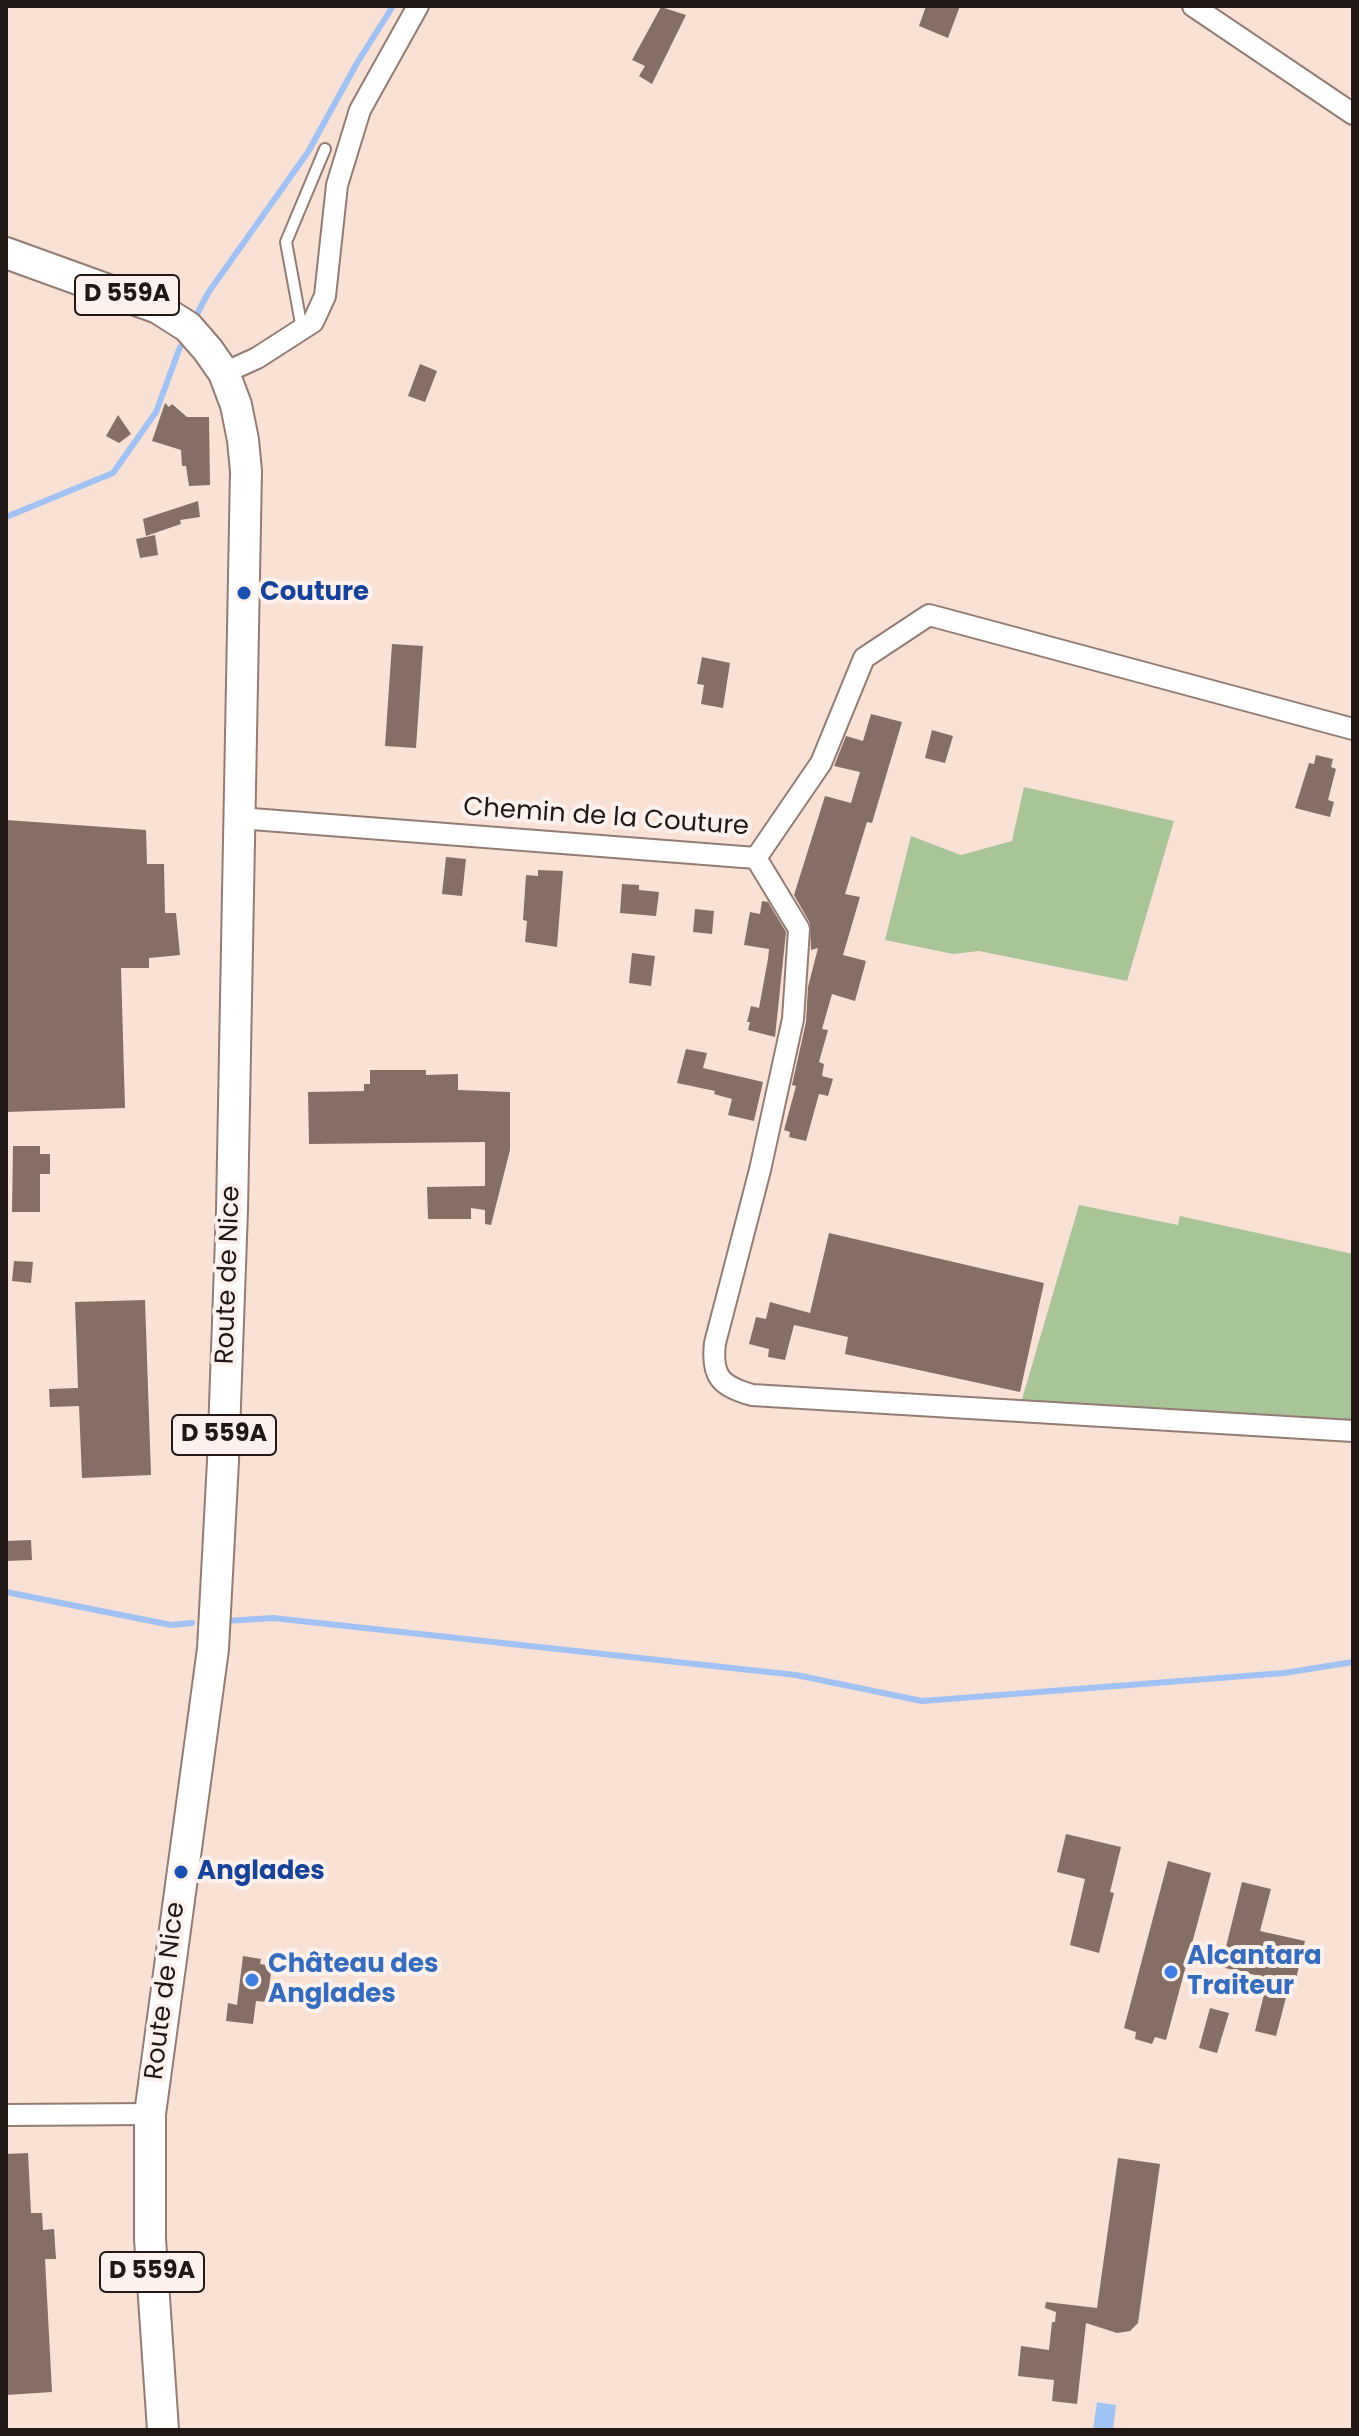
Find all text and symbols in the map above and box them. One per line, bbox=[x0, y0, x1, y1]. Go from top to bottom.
road number: D 559A bbox=[75, 275, 179, 315]
place label: Couture bbox=[260, 577, 369, 609]
marker: Couture bbox=[235, 584, 253, 602]
street label: Chemin de la Couture bbox=[462, 792, 750, 844]
street label: Route de Nice bbox=[210, 1185, 248, 1365]
road number: D 559A bbox=[172, 1415, 276, 1455]
place label: Anglades bbox=[197, 1856, 325, 1888]
marker: Anglades bbox=[172, 1863, 190, 1881]
street label: Route de Nice bbox=[140, 1900, 192, 2082]
place label: Alcantara Traiteur bbox=[1187, 1941, 1322, 2002]
place label: Château des Anglades bbox=[268, 1949, 438, 2010]
marker: Alcantara Traiteur bbox=[1162, 1963, 1180, 1981]
marker: Château des Anglades bbox=[243, 1971, 261, 1989]
road number: D 559A bbox=[100, 2252, 204, 2292]

